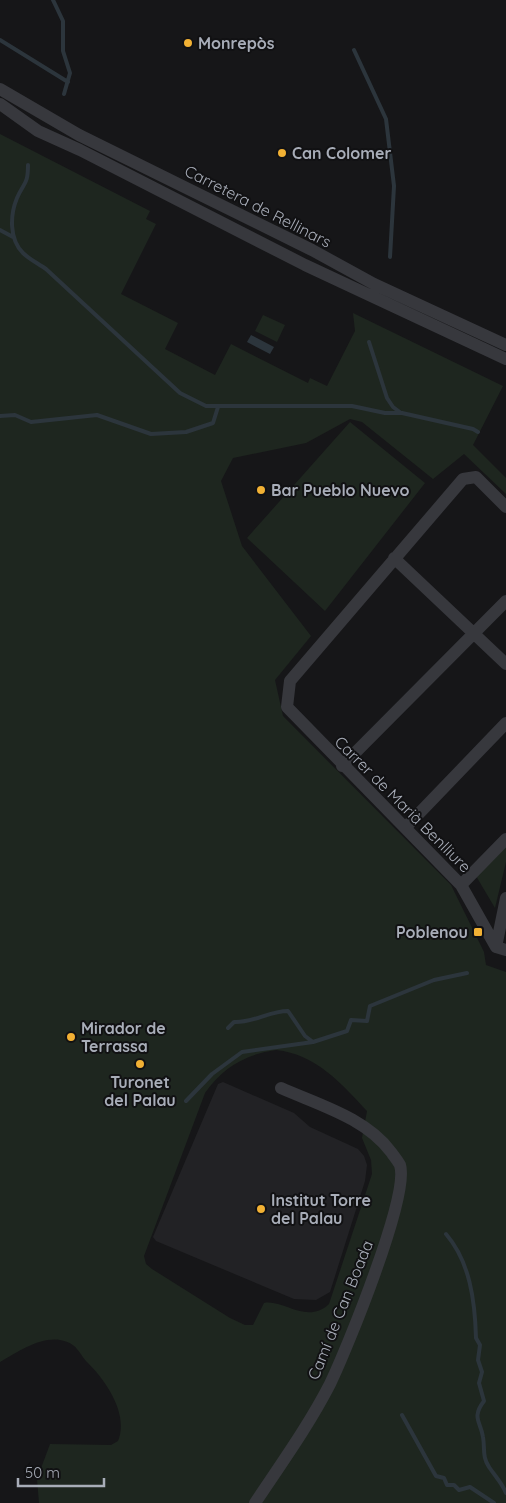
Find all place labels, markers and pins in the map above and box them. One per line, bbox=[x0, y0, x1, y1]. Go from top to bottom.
place label: Monrepòs bbox=[198, 33, 275, 53]
marker: Monrepòs bbox=[182, 37, 194, 49]
place label: Can Colomer bbox=[292, 143, 391, 163]
marker: Can Colomer bbox=[276, 147, 288, 159]
place label: Bar Pueblo Nuevo bbox=[271, 480, 409, 500]
marker: Bar Pueblo Nuevo bbox=[255, 484, 267, 496]
place label: Poblenou bbox=[396, 922, 468, 942]
marker: Poblenou bbox=[472, 926, 484, 938]
place label: Mirador de Terrassa bbox=[81, 1018, 166, 1056]
marker: Mirador de Terrassa bbox=[65, 1031, 77, 1043]
marker: Turonet del Palau bbox=[134, 1058, 146, 1070]
place label: Turonet del Palau bbox=[104, 1072, 176, 1110]
place label: Institut Torre del Palau bbox=[271, 1190, 371, 1228]
marker: Institut Torre del Palau bbox=[255, 1203, 267, 1215]

